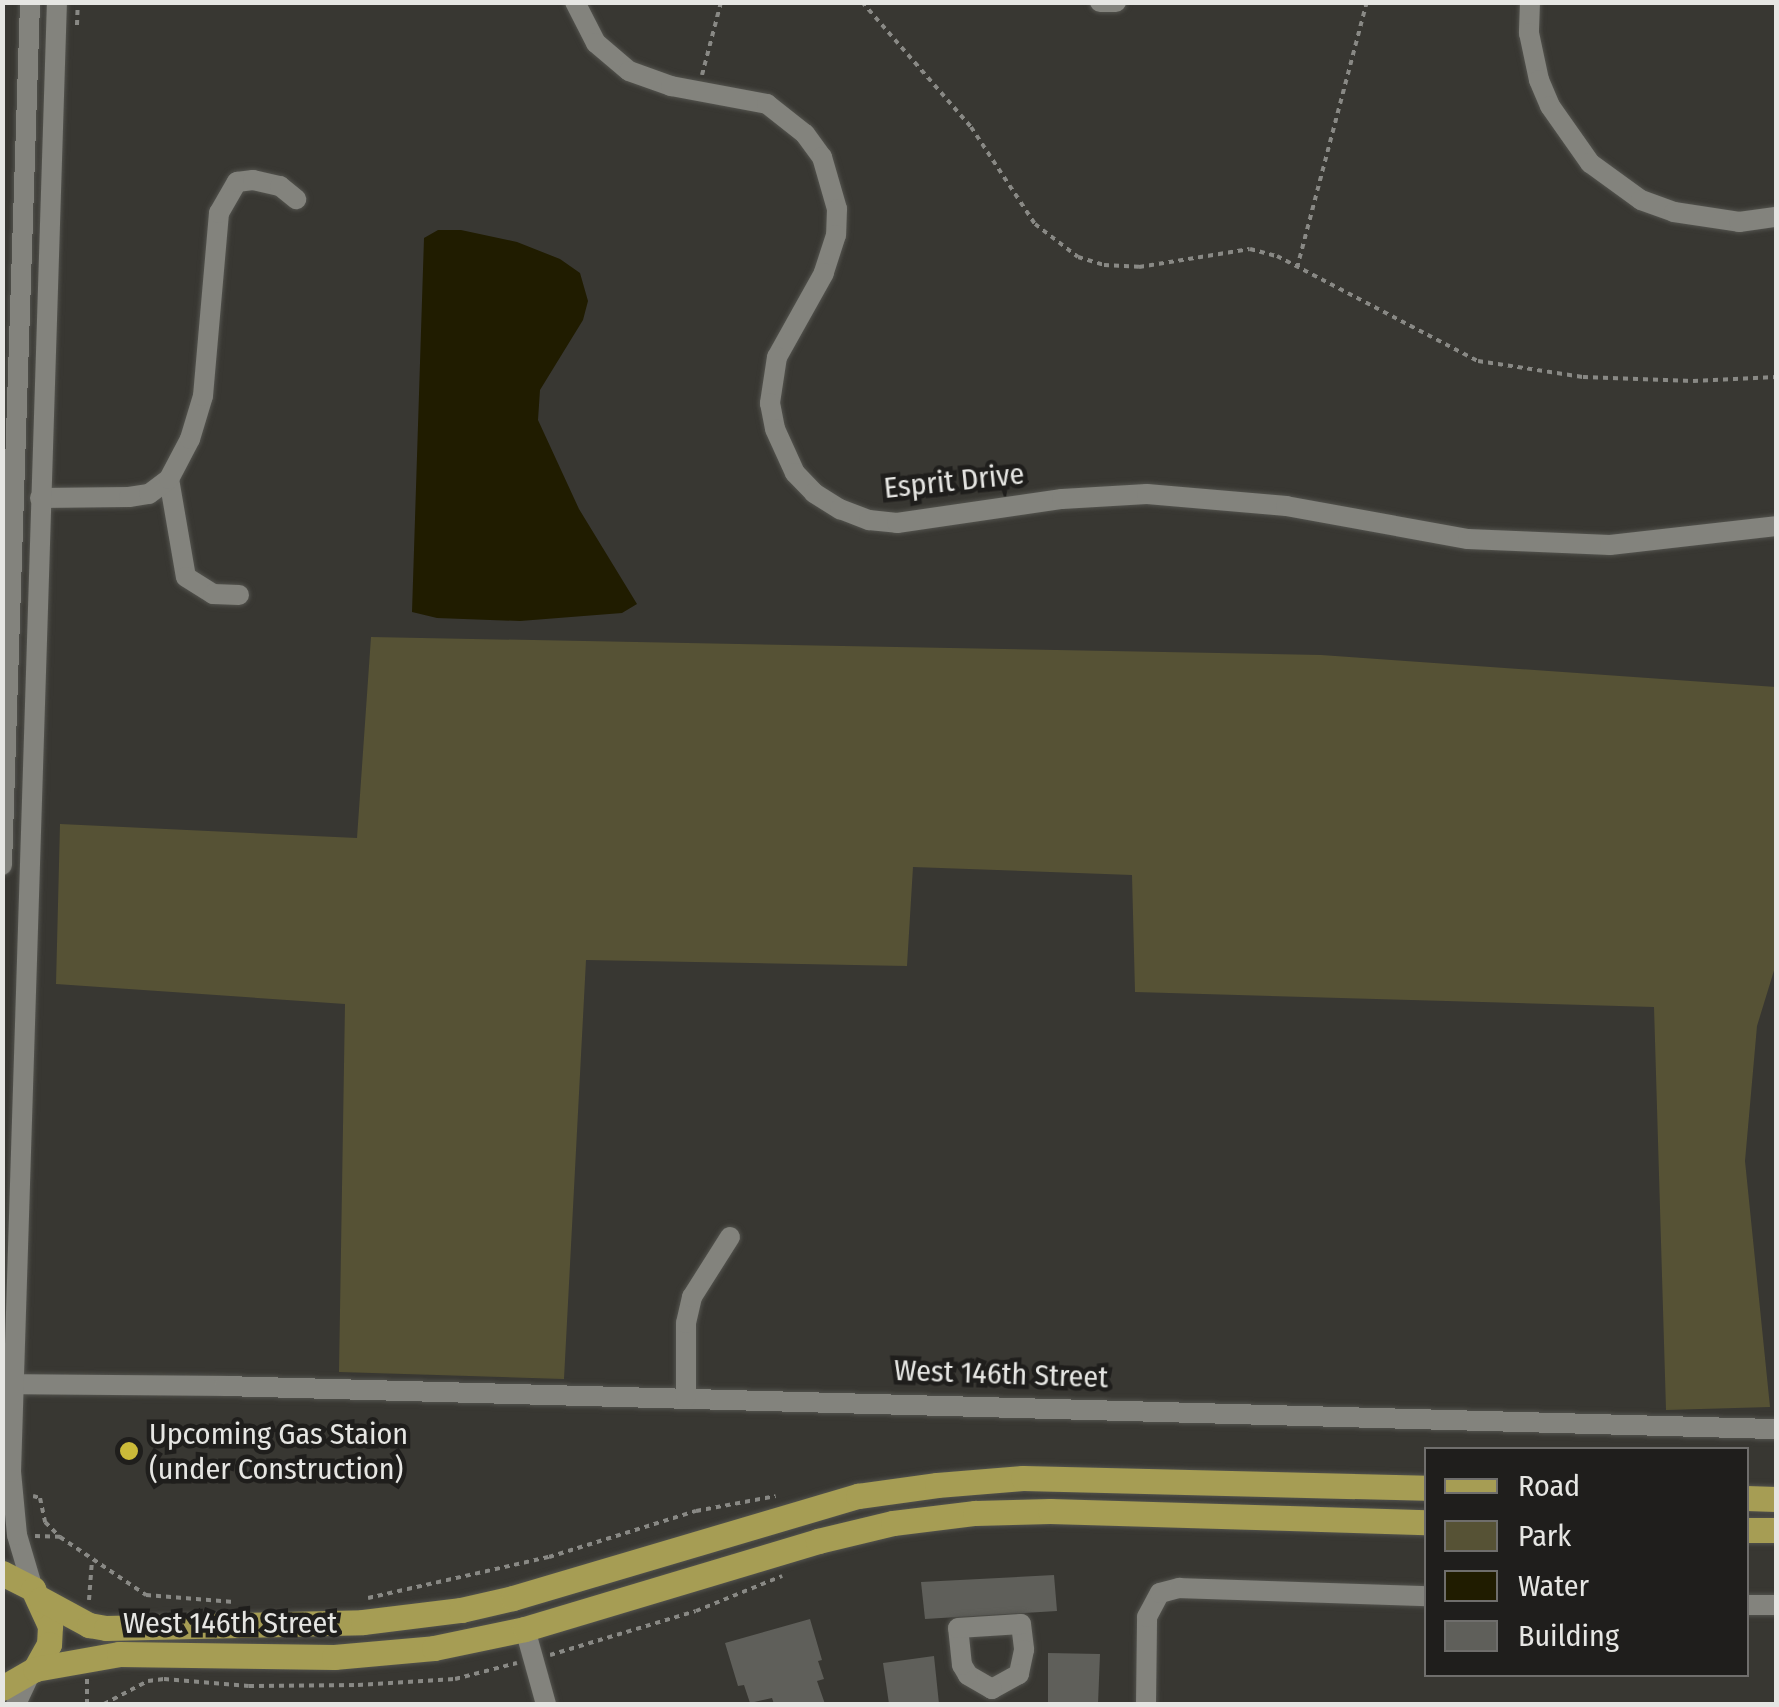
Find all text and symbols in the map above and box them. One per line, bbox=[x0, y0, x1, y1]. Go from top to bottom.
street label: Esprit Drive bbox=[882, 456, 1026, 506]
street label: West 146th Street bbox=[893, 1352, 1109, 1396]
place label: Upcoming Gas Staion (under Construction) bbox=[149, 1416, 408, 1486]
marker: Upcoming Gas Staion (under Construction) bbox=[118, 1440, 140, 1462]
legend bbox=[1424, 1447, 1749, 1677]
text: Road bbox=[1518, 1468, 1580, 1504]
text: Park bbox=[1518, 1518, 1571, 1554]
text: Water bbox=[1518, 1568, 1589, 1604]
street label: West 146th Street bbox=[123, 1605, 337, 1641]
text: Building bbox=[1518, 1618, 1619, 1654]

